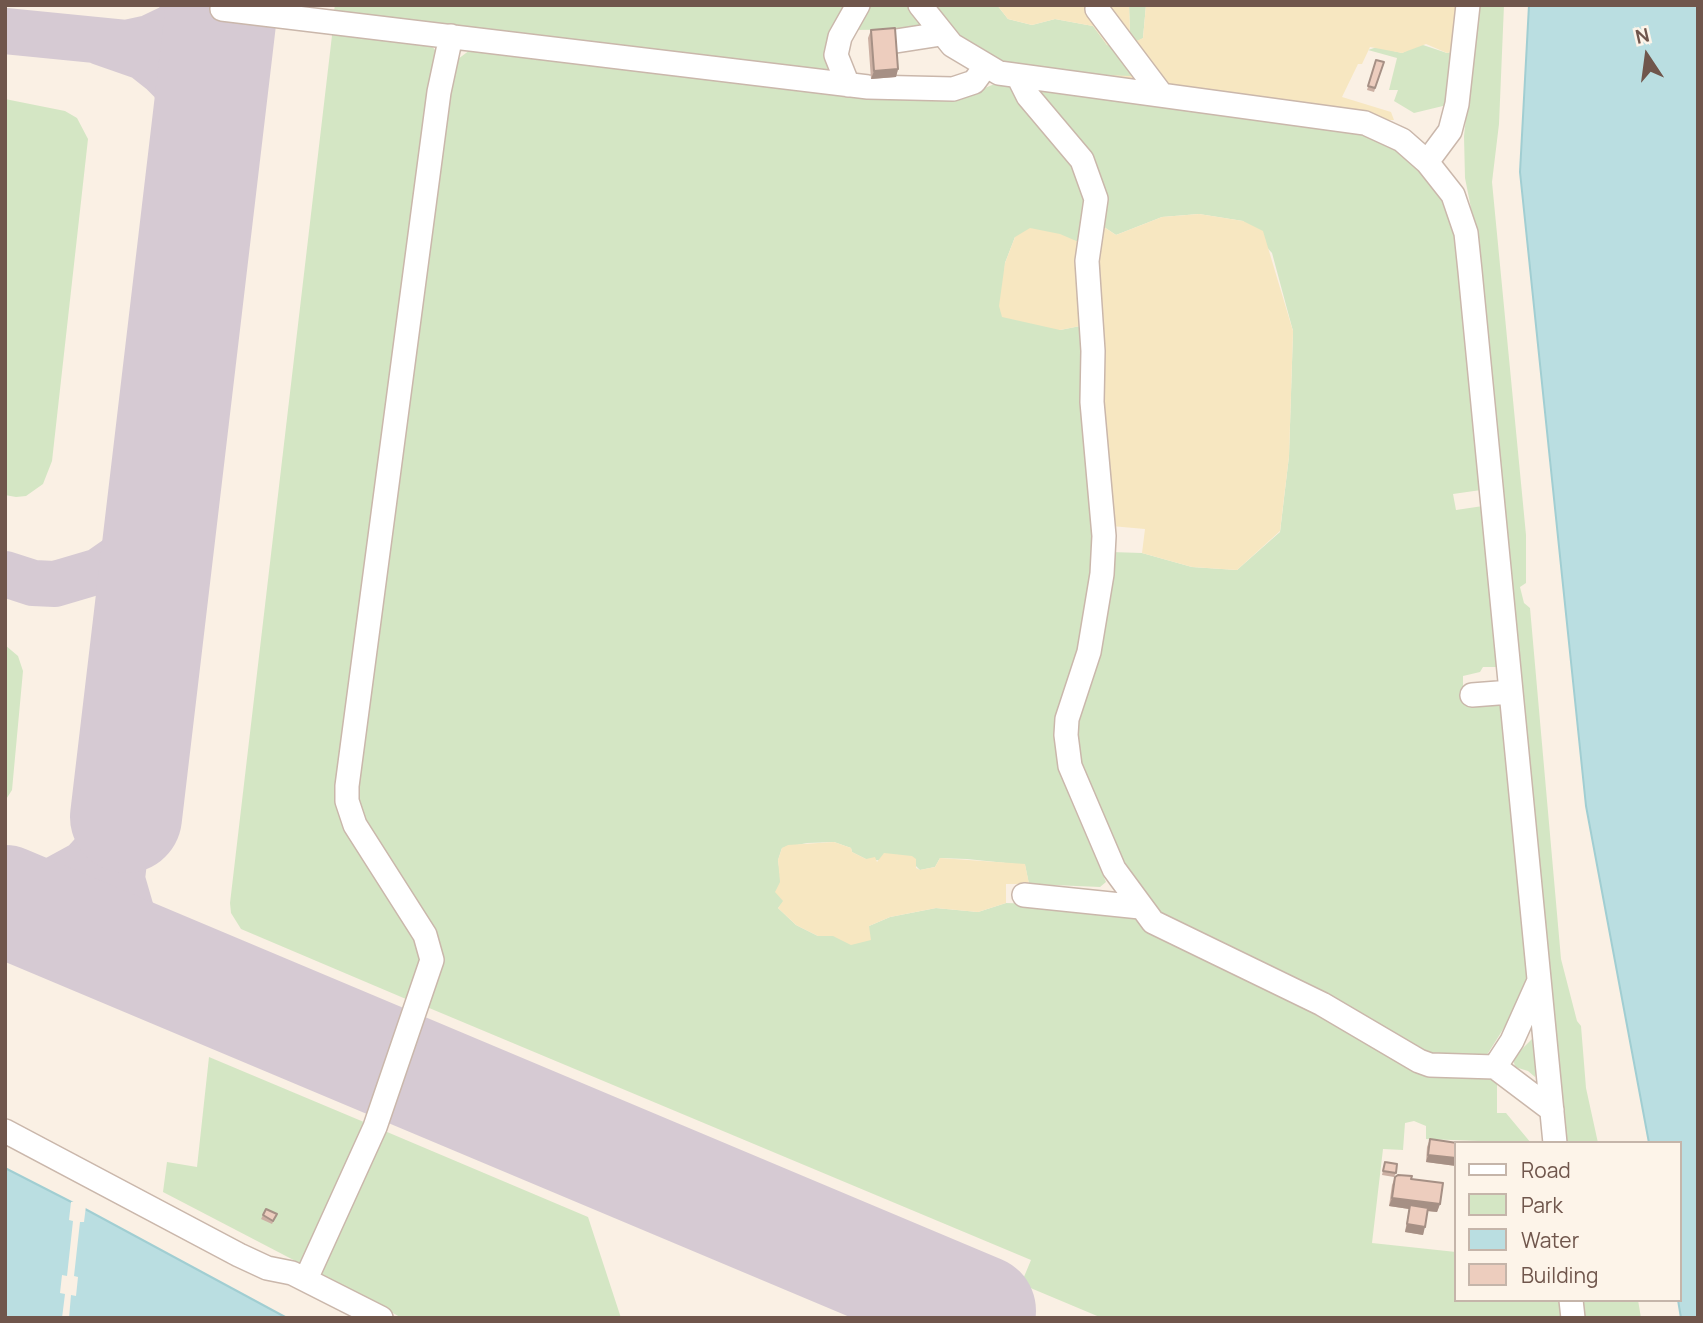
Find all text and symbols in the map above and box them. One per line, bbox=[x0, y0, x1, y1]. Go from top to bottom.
north arrow bbox=[1612, 21, 1682, 91]
text: N bbox=[1633, 21, 1652, 50]
legend bbox=[1454, 1141, 1682, 1302]
text: Road bbox=[1521, 1156, 1571, 1184]
text: Park bbox=[1521, 1191, 1563, 1219]
text: Water bbox=[1521, 1226, 1579, 1254]
text: Building bbox=[1521, 1261, 1598, 1289]

